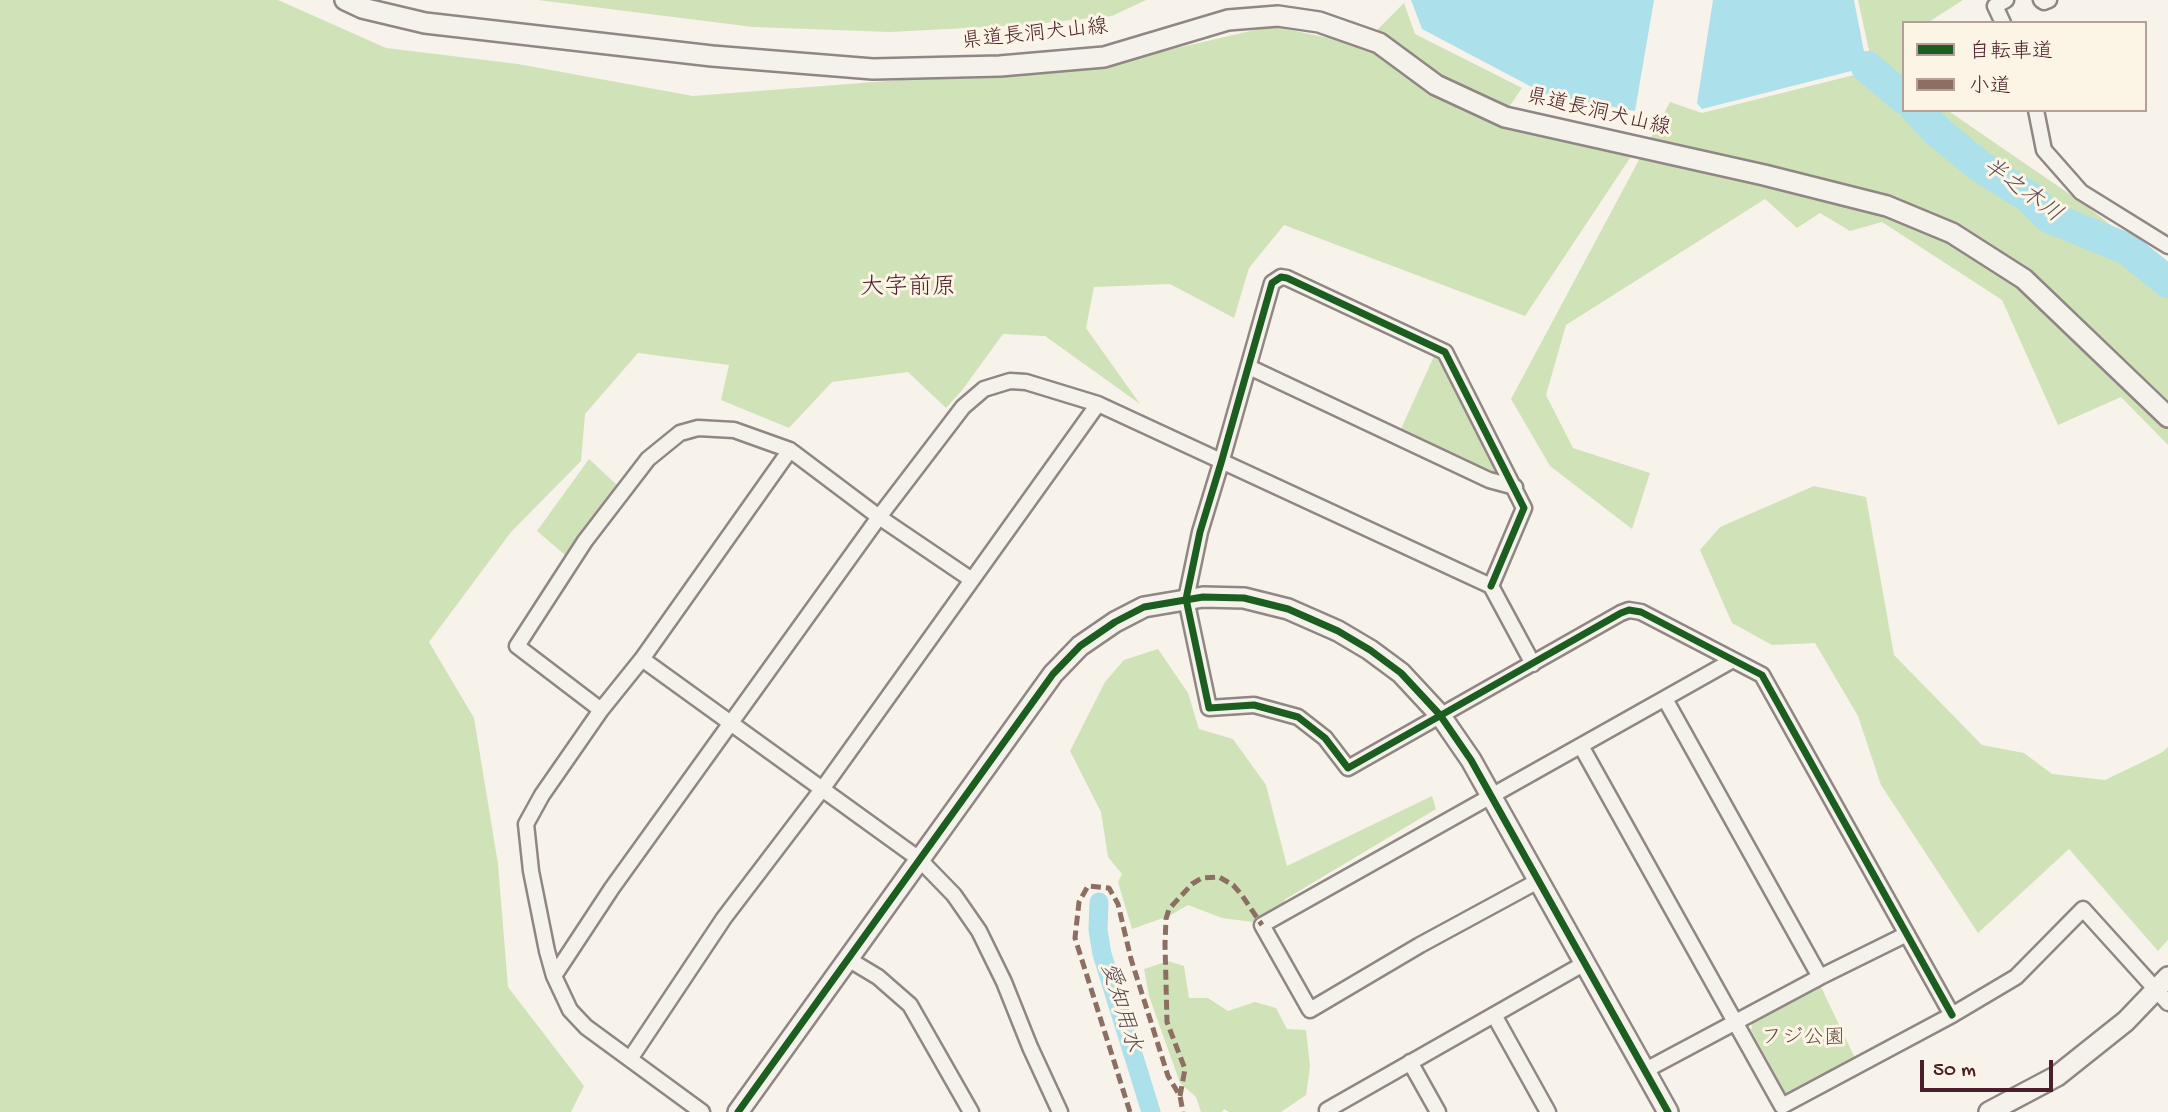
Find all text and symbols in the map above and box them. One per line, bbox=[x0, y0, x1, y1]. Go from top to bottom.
street label: 県道長洞犬山線 bbox=[961, 16, 1109, 56]
legend bbox=[1902, 21, 2147, 112]
text: 自転車道 bbox=[1969, 41, 2053, 66]
text: 小道 bbox=[1969, 76, 2011, 101]
street label: 県道長洞犬山線 bbox=[1524, 85, 1672, 143]
water label: 半之木川 bbox=[1976, 154, 2066, 230]
district label: 大字前原 bbox=[860, 275, 956, 303]
water label: 愛知用水 bbox=[1092, 960, 1146, 1056]
park label: フジ公園 bbox=[1761, 1027, 1845, 1053]
scale bar bbox=[1923, 1046, 2056, 1090]
text: 50 m bbox=[1933, 1059, 1976, 1084]

